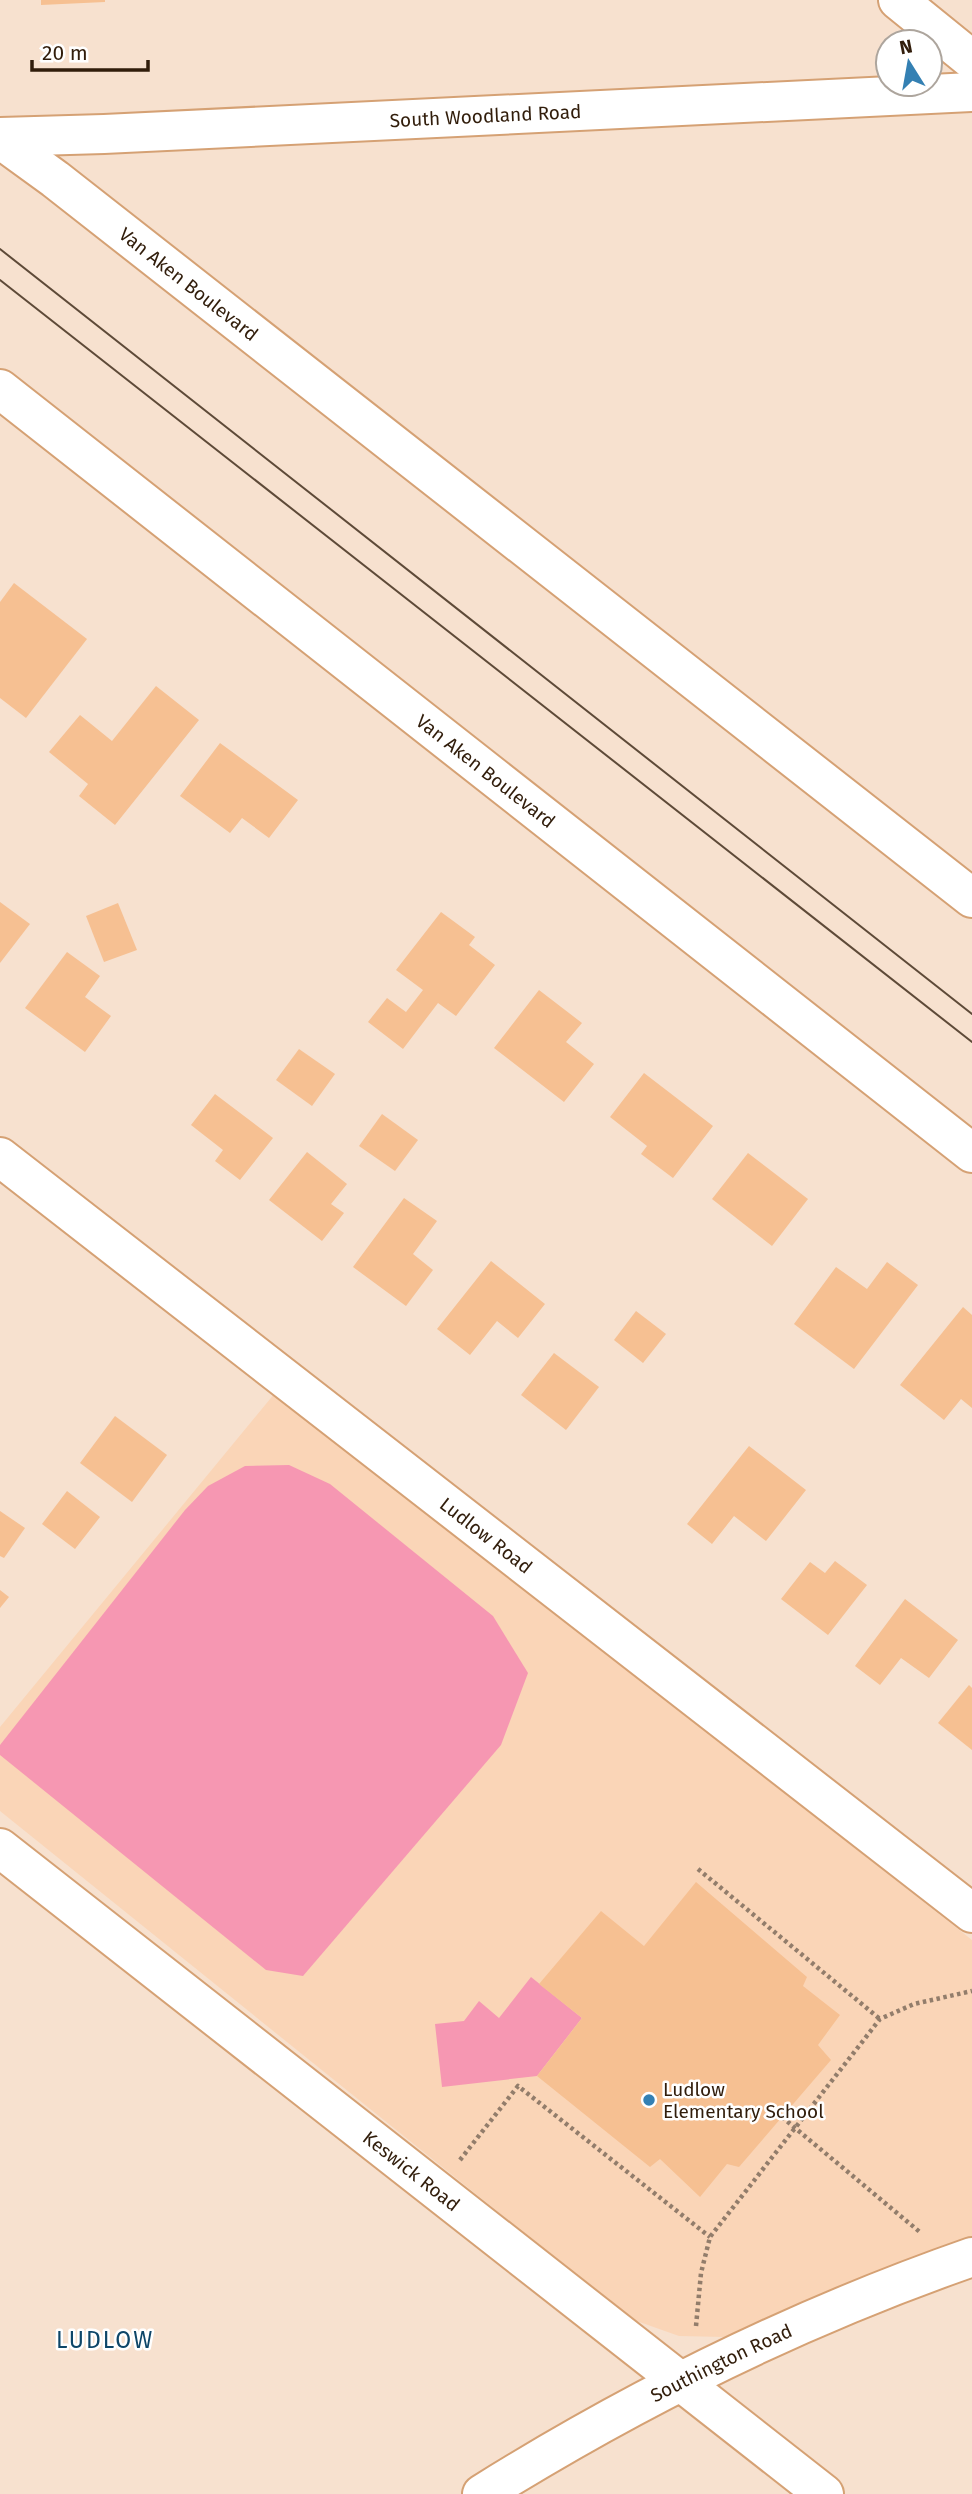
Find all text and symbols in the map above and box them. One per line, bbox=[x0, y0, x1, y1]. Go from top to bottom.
scale bar bbox=[32, 28, 147, 72]
north arrow bbox=[874, 28, 944, 98]
text: N bbox=[897, 34, 914, 59]
text: 20 m bbox=[42, 40, 88, 66]
street label: South Woodland Road bbox=[389, 99, 582, 132]
street label: Van Aken Boulevard bbox=[115, 222, 263, 346]
street label: Van Aken Boulevard bbox=[412, 709, 560, 833]
street label: Ludlow Road bbox=[435, 1492, 537, 1578]
place label: Ludlow Elementary School bbox=[663, 2078, 824, 2123]
marker: Ludlow Elementary School bbox=[641, 2092, 657, 2108]
street label: Keswick Road bbox=[359, 2126, 465, 2216]
street label: Southington Road bbox=[646, 2319, 795, 2407]
district label: LUDLOW bbox=[56, 2326, 154, 2354]

